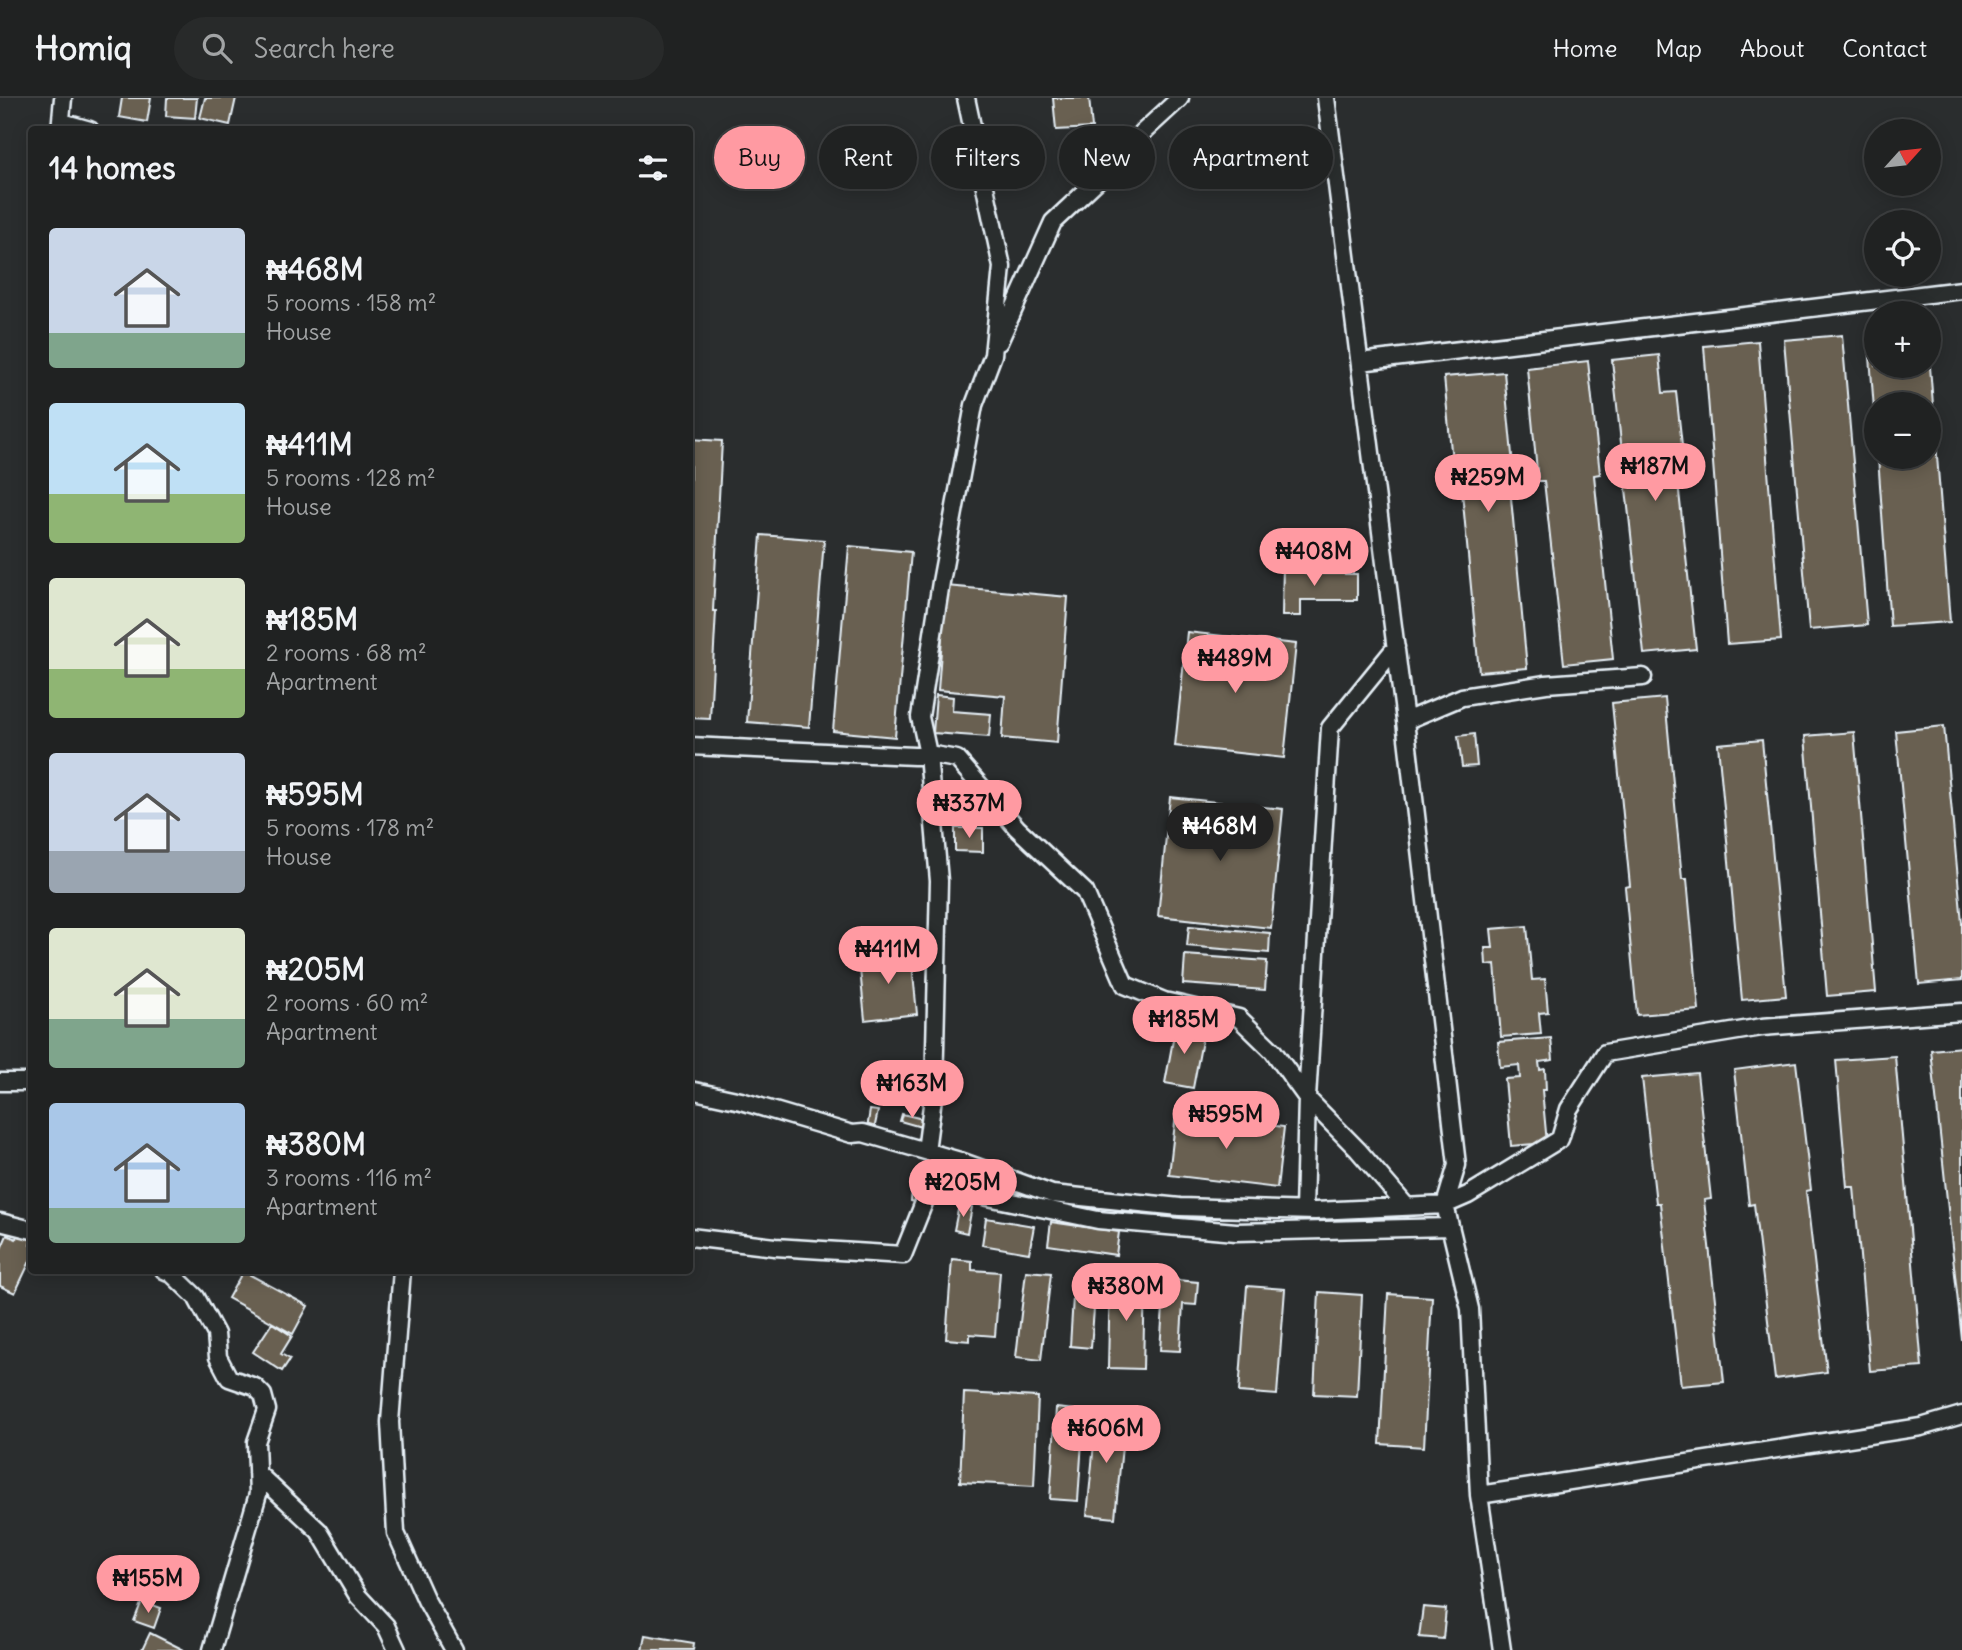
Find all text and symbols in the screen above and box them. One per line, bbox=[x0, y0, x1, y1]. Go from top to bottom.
search box bbox=[174, 17, 664, 80]
text: Homiq bbox=[35, 27, 132, 69]
icon: search bbox=[198, 29, 236, 67]
text: Search here bbox=[254, 32, 395, 65]
text: Home bbox=[1553, 33, 1617, 63]
text: Map bbox=[1655, 33, 1702, 63]
text: About bbox=[1740, 33, 1804, 63]
text: Contact bbox=[1842, 33, 1927, 63]
north arrow bbox=[1864, 119, 1941, 196]
map controls bbox=[1864, 119, 1941, 469]
chip: Buy bbox=[714, 126, 805, 189]
chip: Rent bbox=[819, 126, 917, 189]
chip: Filters bbox=[931, 126, 1045, 189]
chip: New bbox=[1059, 126, 1155, 189]
chip: Apartment bbox=[1169, 126, 1333, 189]
text: 14 homes bbox=[49, 149, 176, 187]
icon: filters bbox=[634, 149, 672, 187]
button: locate bbox=[1864, 210, 1941, 287]
text: ₦468M bbox=[266, 250, 364, 288]
icon: home bbox=[105, 256, 189, 340]
text: 5 rooms · 158 m² bbox=[266, 288, 436, 317]
button: + bbox=[1864, 301, 1941, 378]
text: House bbox=[266, 317, 332, 346]
button: − bbox=[1864, 392, 1941, 469]
text: ₦411M bbox=[266, 425, 353, 463]
icon: home bbox=[105, 431, 189, 515]
pin: ₦187M bbox=[1606, 444, 1704, 503]
text: ₦187M bbox=[1621, 451, 1689, 480]
pin: ₦259M bbox=[1439, 454, 1537, 514]
text: ₦259M bbox=[1451, 462, 1525, 491]
text: 5 rooms · 128 m² bbox=[266, 463, 436, 492]
text: House bbox=[266, 492, 332, 521]
pin: ₦408M bbox=[1265, 528, 1363, 588]
text: ₦408M bbox=[1276, 536, 1352, 565]
text: ₦185M bbox=[266, 600, 358, 638]
icon: home bbox=[105, 606, 189, 690]
pin: ₦489M bbox=[1186, 636, 1284, 695]
text: 2 rooms · 68 m² bbox=[266, 638, 427, 667]
text: ₦489M bbox=[1197, 643, 1273, 672]
text: Apartment bbox=[266, 667, 378, 696]
text: ₦595M bbox=[266, 775, 364, 813]
pin: ₦337M bbox=[920, 780, 1018, 840]
icon: home bbox=[105, 781, 189, 865]
text: ₦337M bbox=[933, 788, 1005, 817]
pin: ₦468M bbox=[1171, 804, 1269, 863]
text: ₦468M bbox=[1182, 811, 1258, 840]
text: 5 rooms · 178 m² bbox=[266, 813, 434, 842]
text: House bbox=[266, 842, 332, 871]
pin: ₦411M bbox=[839, 926, 937, 986]
text: ₦411M bbox=[855, 934, 921, 963]
text: ₦205M bbox=[266, 950, 365, 988]
icon: home bbox=[105, 956, 189, 1040]
text: 2 rooms · 60 m² bbox=[266, 988, 428, 1017]
pin: ₦185M bbox=[1135, 996, 1233, 1056]
text: ₦185M bbox=[1149, 1004, 1219, 1033]
text: Apartment bbox=[266, 1017, 378, 1046]
pin: ₦163M bbox=[863, 1060, 961, 1120]
text: ₦163M bbox=[877, 1068, 947, 1097]
pin: ₦595M bbox=[1177, 1091, 1275, 1151]
text: ₦595M bbox=[1189, 1099, 1263, 1128]
text: ₦380M bbox=[266, 1125, 366, 1163]
icon: home bbox=[105, 1131, 189, 1215]
pin: ₦205M bbox=[914, 1160, 1012, 1219]
text: 3 rooms · 116 m² bbox=[266, 1163, 432, 1192]
text: ₦205M bbox=[925, 1167, 1001, 1196]
text: Apartment bbox=[266, 1192, 378, 1221]
pin: ₦380M bbox=[1077, 1264, 1175, 1323]
text: ₦380M bbox=[1088, 1271, 1164, 1300]
pin: ₦606M bbox=[1057, 1406, 1155, 1465]
text: ₦606M bbox=[1068, 1413, 1144, 1442]
pin: ₦155M bbox=[99, 1556, 197, 1615]
text: ₦155M bbox=[113, 1563, 183, 1592]

